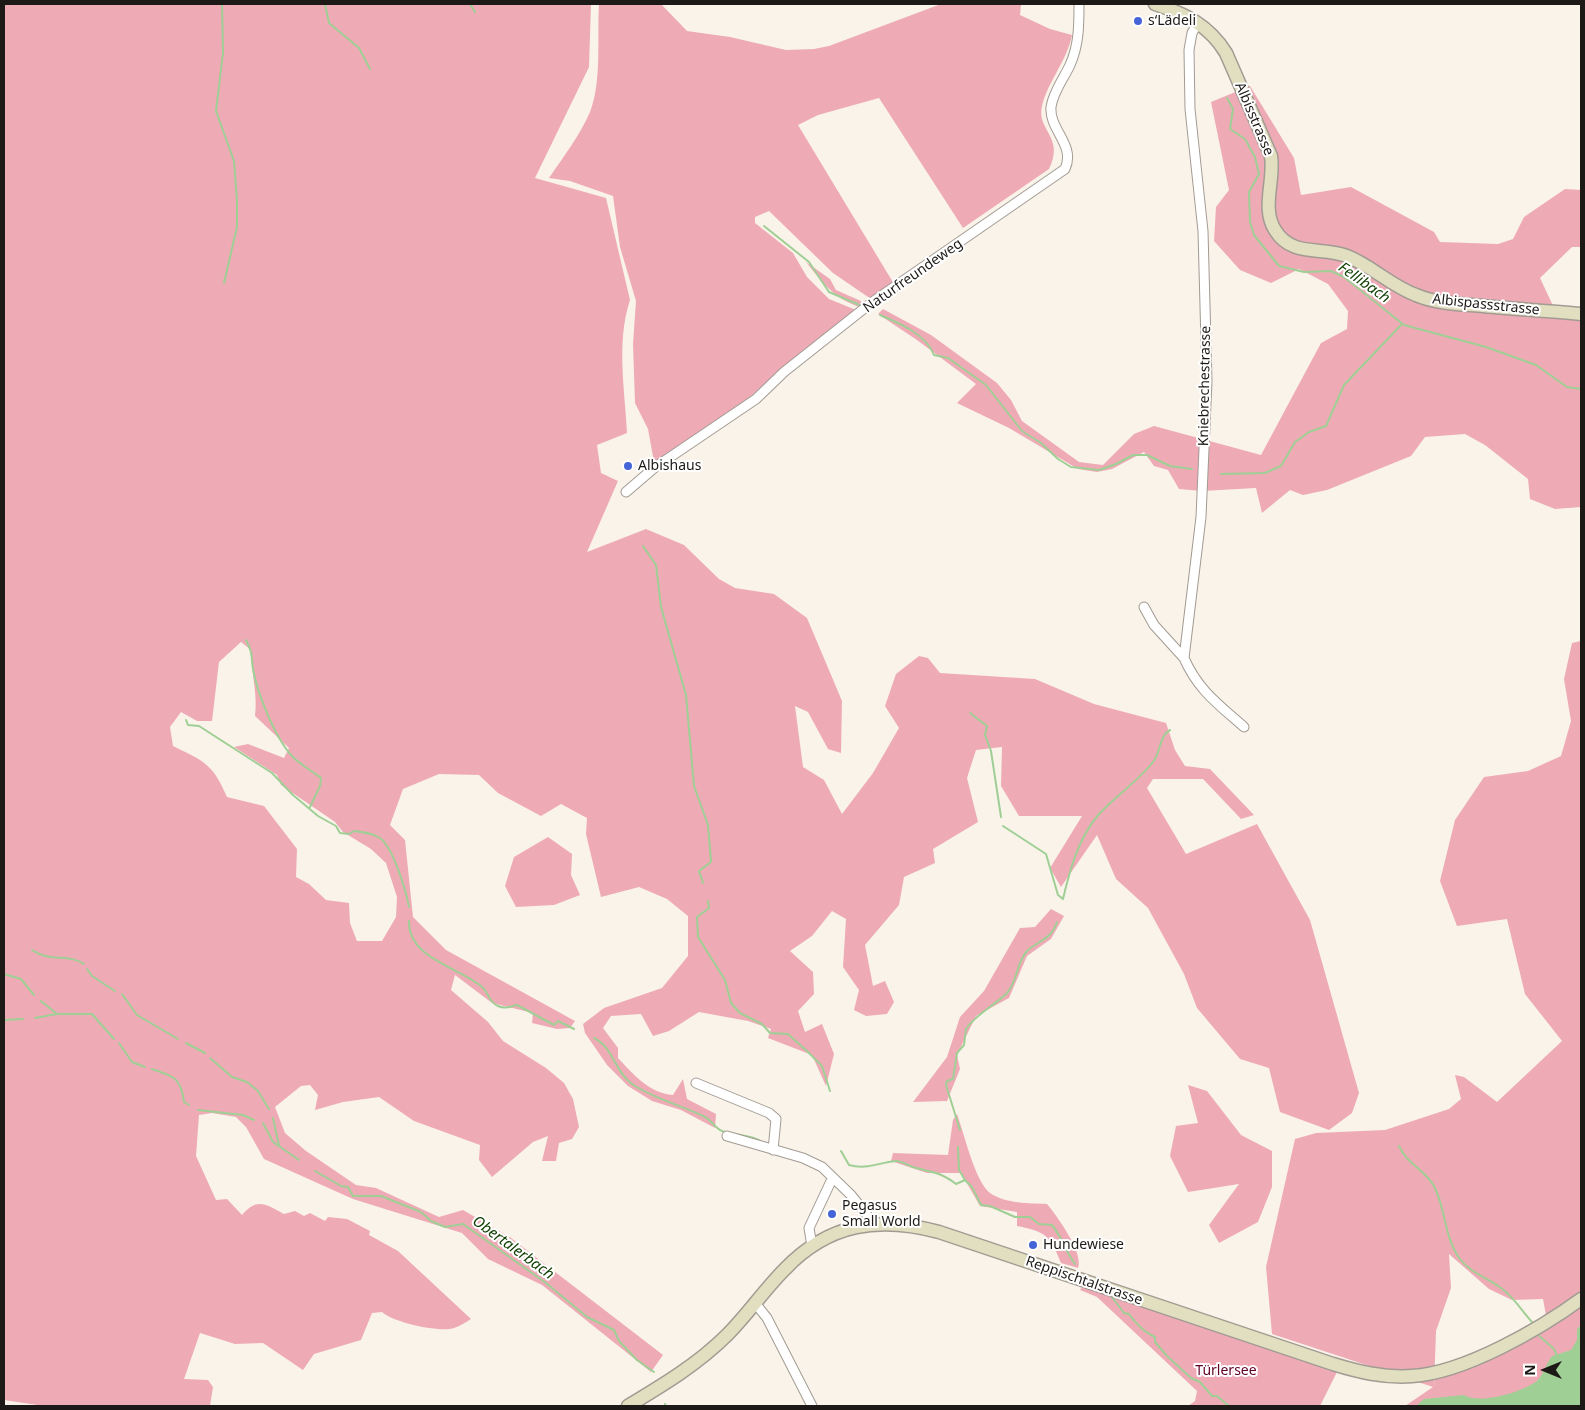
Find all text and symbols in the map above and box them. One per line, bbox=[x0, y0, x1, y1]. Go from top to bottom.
place label: s‘Lädeli bbox=[1148, 13, 1196, 29]
marker: s‘Lädeli bbox=[1132, 15, 1144, 27]
street label: Albisstrasse bbox=[1231, 80, 1277, 158]
street label: Naturfreundeweg bbox=[860, 235, 966, 317]
water label: Fellibach bbox=[1335, 259, 1393, 307]
street label: Albispassstrasse bbox=[1432, 291, 1540, 319]
street label: Kniebrechestrasse bbox=[1196, 326, 1214, 446]
place label: Albishaus bbox=[638, 458, 701, 474]
marker: Albishaus bbox=[622, 460, 634, 472]
place label: Pegasus Small World bbox=[842, 1198, 921, 1230]
marker: Pegasus Small World bbox=[826, 1208, 838, 1220]
water label: Obertalerbach bbox=[469, 1212, 557, 1284]
place label: Hundewiese bbox=[1043, 1237, 1124, 1253]
marker: Hundewiese bbox=[1027, 1239, 1039, 1251]
street label: Reppischtalstrasse bbox=[1023, 1253, 1145, 1309]
north arrow bbox=[1520, 1345, 1570, 1395]
park label: Türlersee bbox=[1195, 1363, 1257, 1379]
text: N bbox=[1520, 1364, 1539, 1376]

